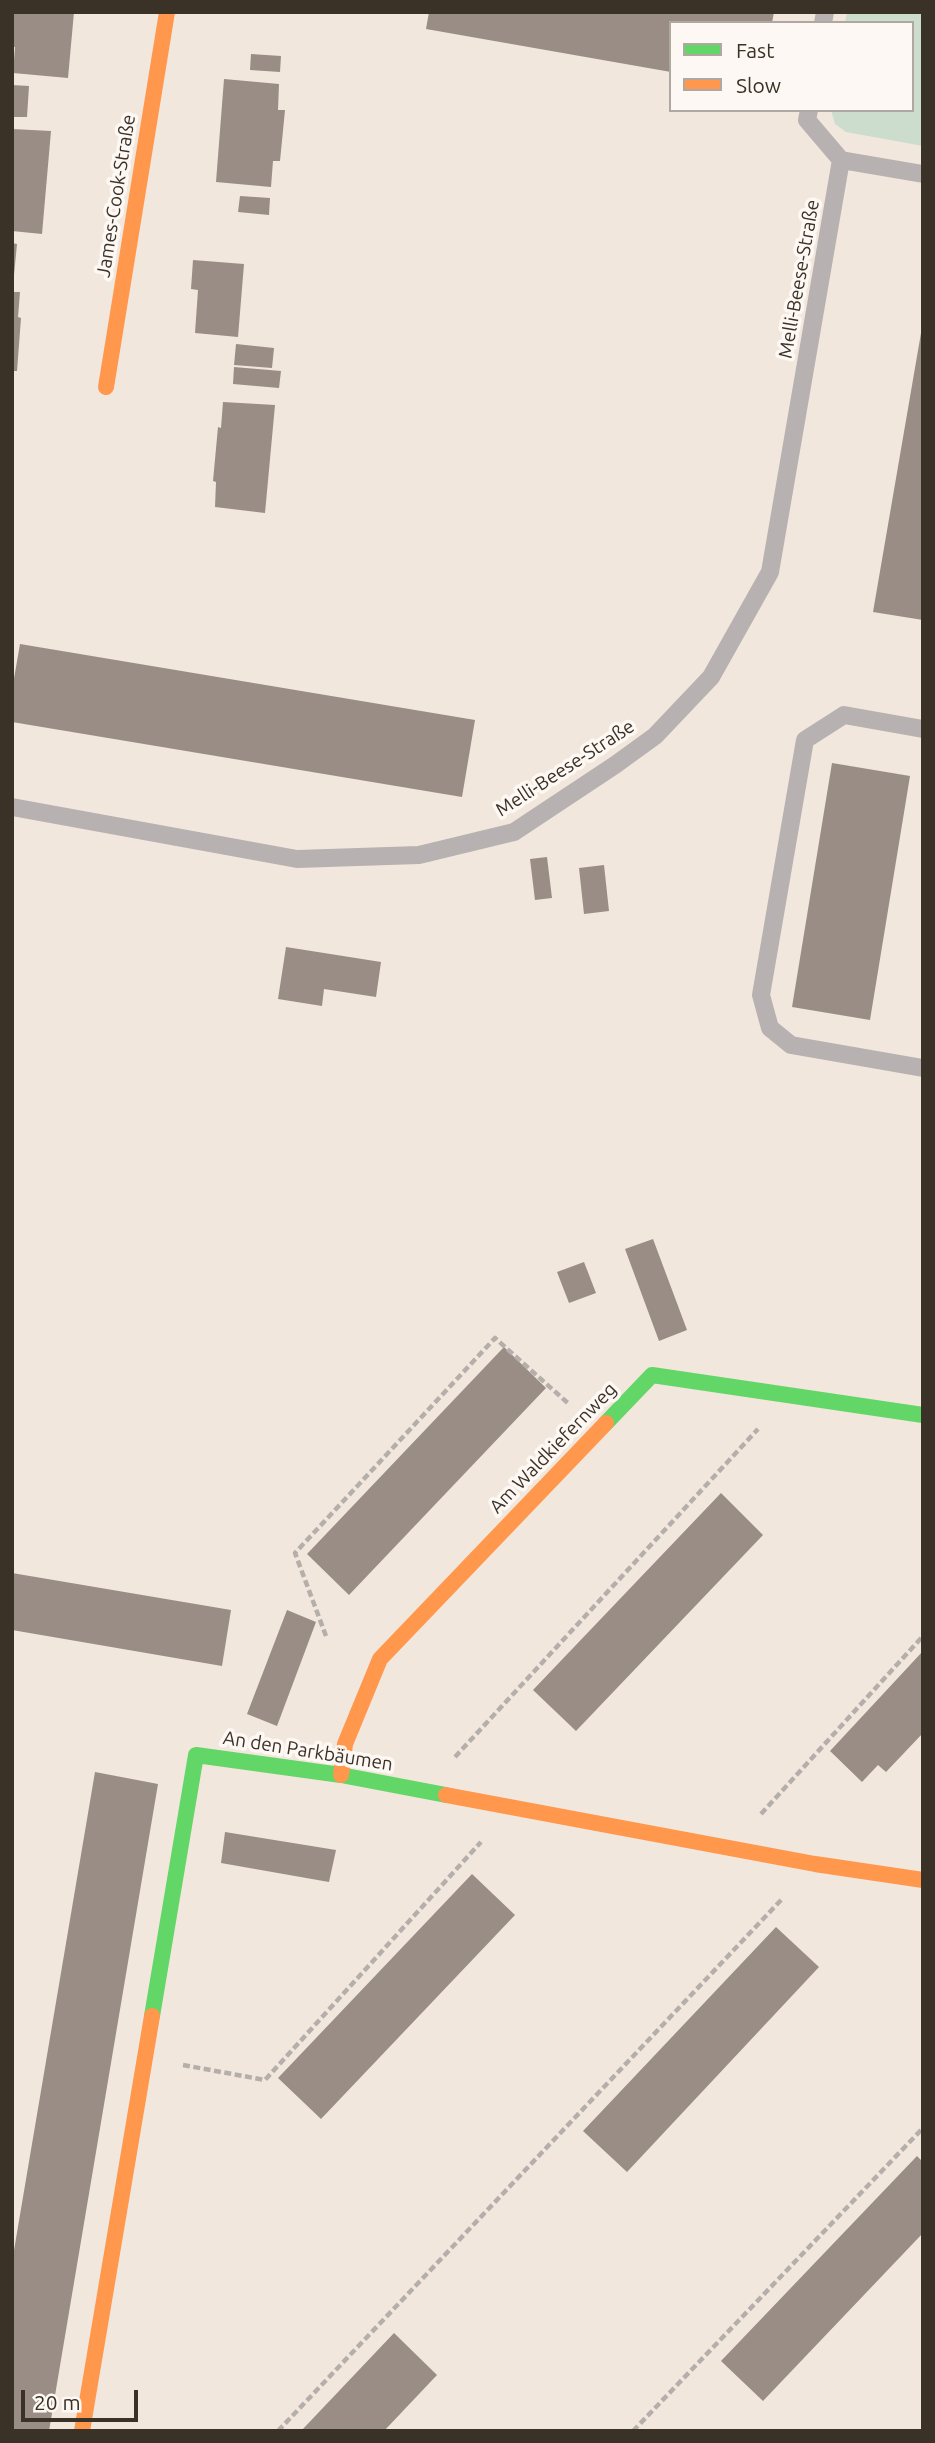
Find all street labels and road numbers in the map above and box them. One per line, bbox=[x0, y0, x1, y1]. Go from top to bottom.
street label: James-Cook-Straße bbox=[92, 113, 140, 279]
street label: Melli-Beese-Straße bbox=[774, 198, 824, 360]
street label: Melli-Beese-Straße bbox=[491, 715, 639, 821]
street label: Am Waldkiefernweg bbox=[485, 1378, 621, 1518]
street label: An den Parkbäumen bbox=[221, 1726, 395, 1776]

